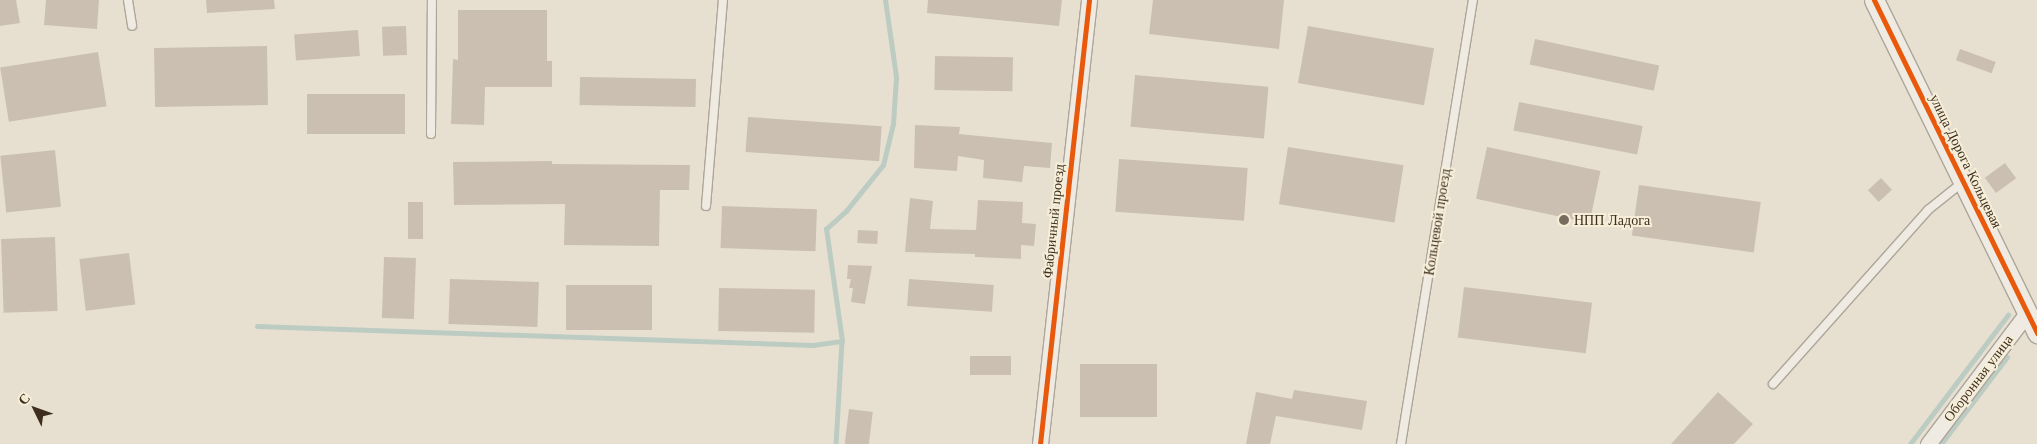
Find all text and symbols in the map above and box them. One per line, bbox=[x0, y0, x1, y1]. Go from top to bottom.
street label: улица Дорога Кольцевая bbox=[1926, 91, 2006, 231]
street label: Фабричный проезд bbox=[1039, 163, 1067, 279]
street label: Кольцевой проезд bbox=[1420, 167, 1454, 277]
place label: НПП Ладога bbox=[1574, 212, 1650, 228]
marker: НПП Ладога bbox=[1558, 214, 1570, 226]
street label: Оборонная улица bbox=[1940, 331, 2016, 425]
north arrow bbox=[10, 384, 60, 434]
text: С bbox=[14, 389, 34, 409]

